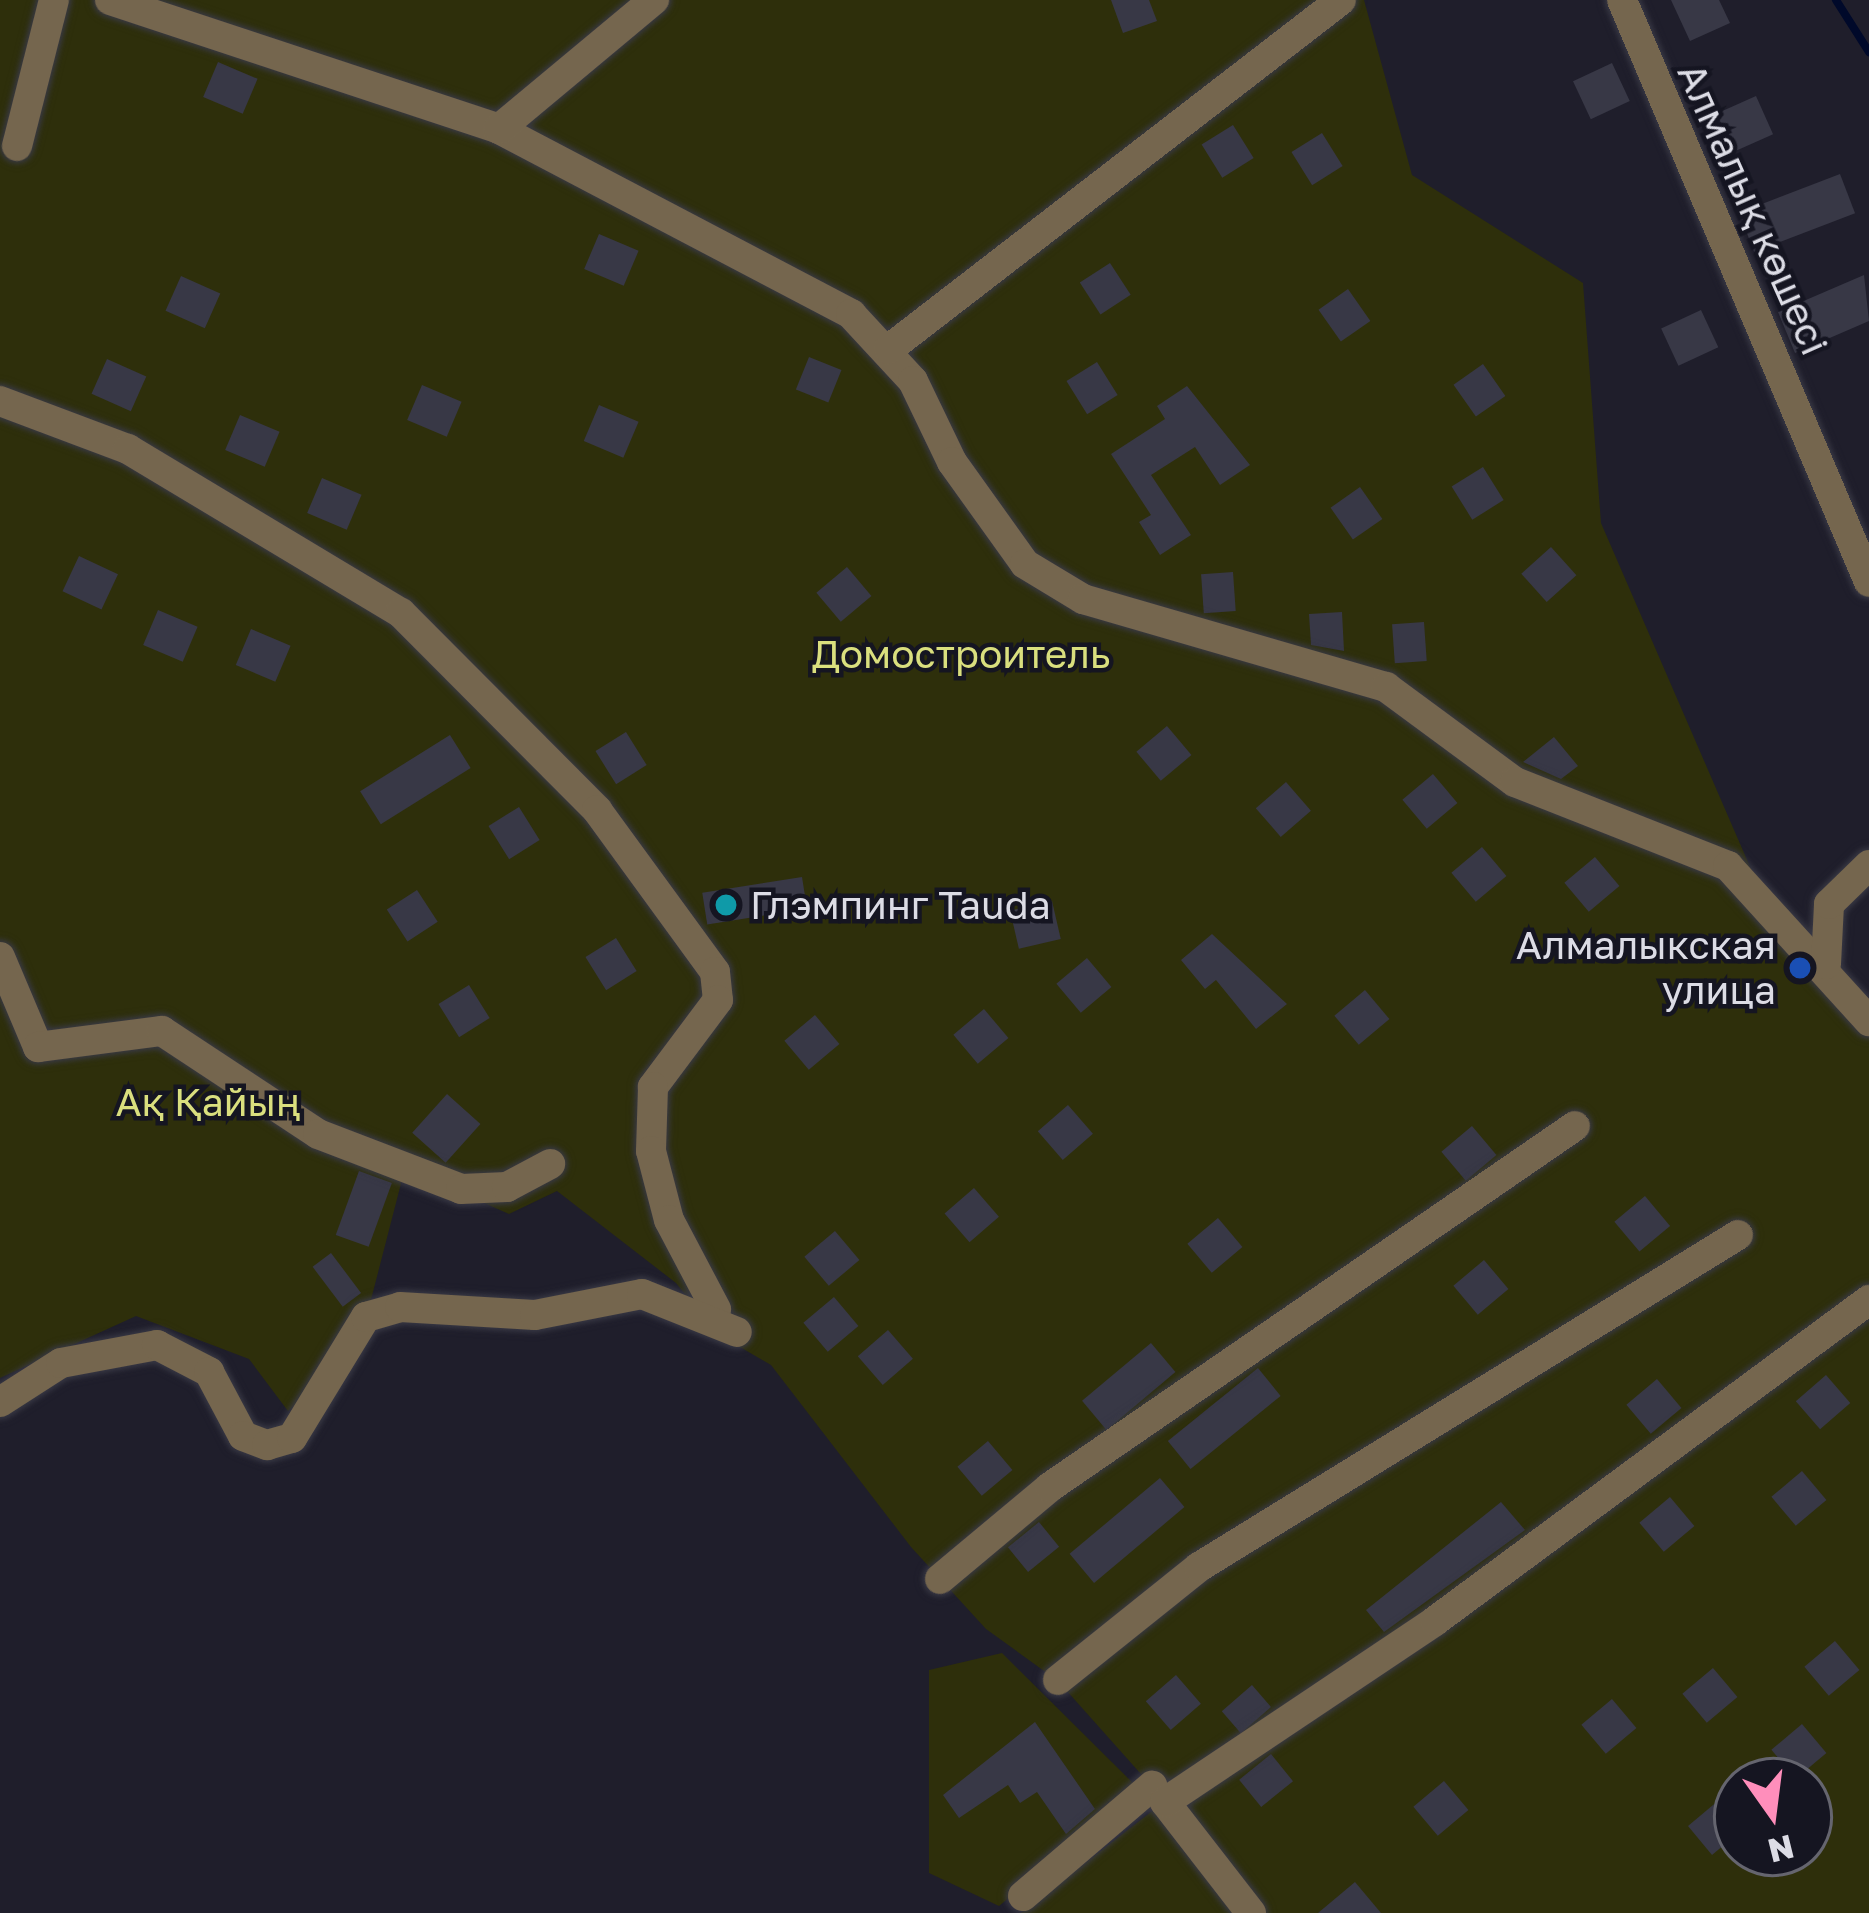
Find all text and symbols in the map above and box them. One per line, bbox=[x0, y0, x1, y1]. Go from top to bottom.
street label: Алмалық көшесі bbox=[1668, 56, 1838, 362]
park label: Домостроитель bbox=[812, 631, 1110, 677]
place label: Глэмпинг Tauda bbox=[750, 882, 1051, 928]
marker: Глэмпинг Tauda bbox=[713, 892, 739, 918]
place label: Алмалыкская улица bbox=[1516, 923, 1776, 1014]
marker: Алмалыкская улица bbox=[1787, 955, 1813, 981]
park label: Ақ Қайың bbox=[115, 1079, 301, 1125]
north arrow bbox=[1713, 1757, 1833, 1877]
text: N bbox=[1764, 1828, 1798, 1871]

